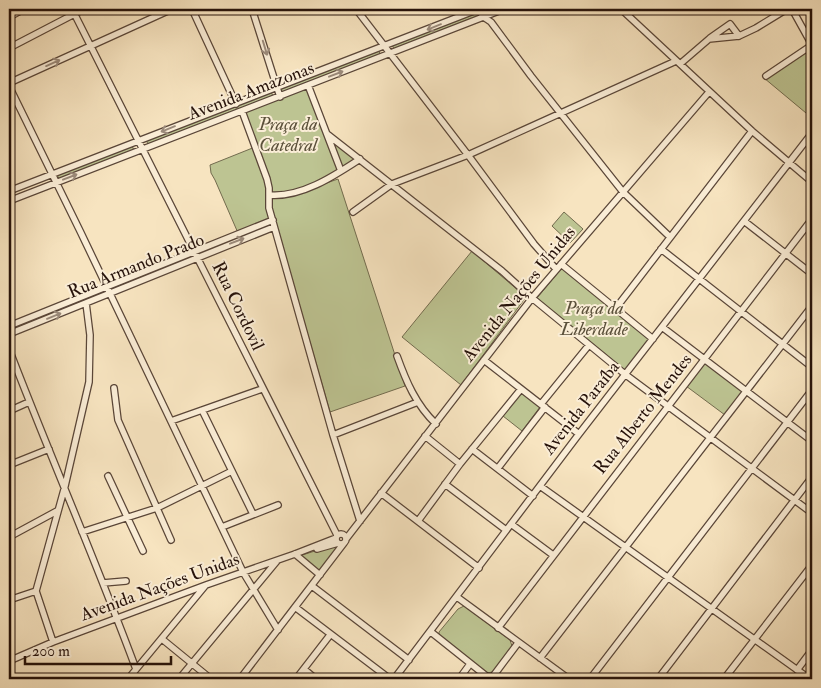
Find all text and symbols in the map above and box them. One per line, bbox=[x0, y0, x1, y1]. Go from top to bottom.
one-way arrow bbox=[427, 23, 442, 32]
one-way arrow bbox=[260, 40, 270, 56]
street label: Avenida Amazonas bbox=[184, 56, 317, 126]
one-way arrow bbox=[45, 57, 60, 67]
one-way arrow bbox=[328, 69, 344, 78]
park label: Praça da Catedral bbox=[257, 113, 319, 157]
one-way arrow bbox=[161, 125, 176, 134]
one-way arrow bbox=[62, 172, 78, 181]
street label: Avenida Nações Unidas bbox=[457, 222, 581, 367]
street label: Rua Armando Prado bbox=[64, 228, 208, 304]
one-way arrow bbox=[229, 236, 244, 246]
street label: Rua Cordovil bbox=[207, 258, 270, 355]
park label: Praça da Liberdade bbox=[559, 297, 629, 341]
one-way arrow bbox=[46, 311, 61, 320]
street label: Rua Alberto Mendes bbox=[589, 349, 697, 479]
street label: Avenida Paraíba bbox=[537, 356, 625, 460]
street label: Avenida Nações Unidas bbox=[76, 548, 243, 627]
scale bar bbox=[25, 633, 171, 665]
text: 200 m bbox=[32, 642, 70, 661]

